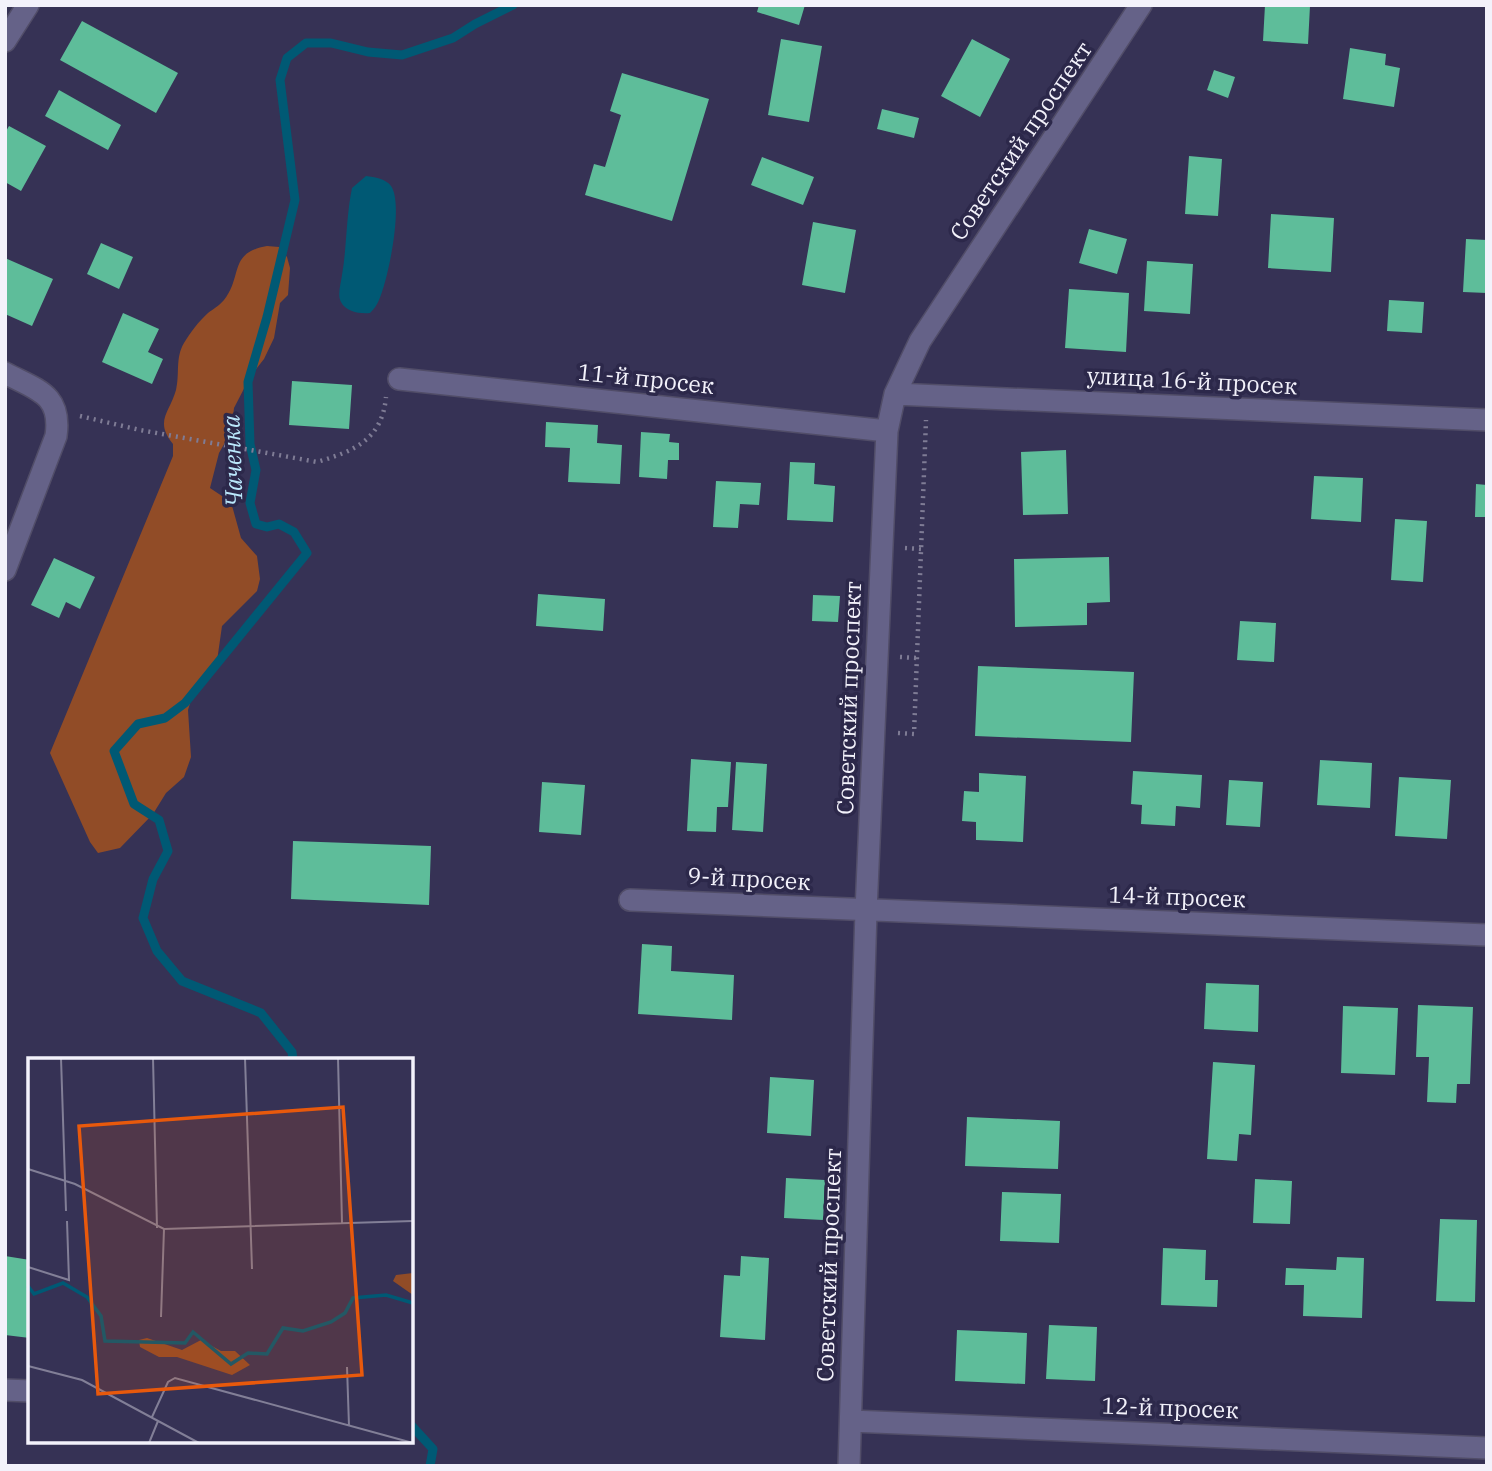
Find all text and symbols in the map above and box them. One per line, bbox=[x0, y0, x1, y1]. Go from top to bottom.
street label: Советский проспект bbox=[942, 35, 1098, 246]
street label: 11-й просек bbox=[576, 356, 717, 400]
street label: улица 16-й просек bbox=[1086, 360, 1299, 401]
water label: Чаченка bbox=[214, 414, 250, 508]
street label: Советский проспект bbox=[829, 581, 867, 815]
street label: 9-й просек bbox=[687, 860, 812, 896]
street label: 14-й просек bbox=[1108, 879, 1247, 913]
inset map bbox=[28, 1058, 413, 1443]
street label: Советский проспект bbox=[809, 1148, 847, 1382]
street label: 12-й просек bbox=[1101, 1390, 1240, 1424]

